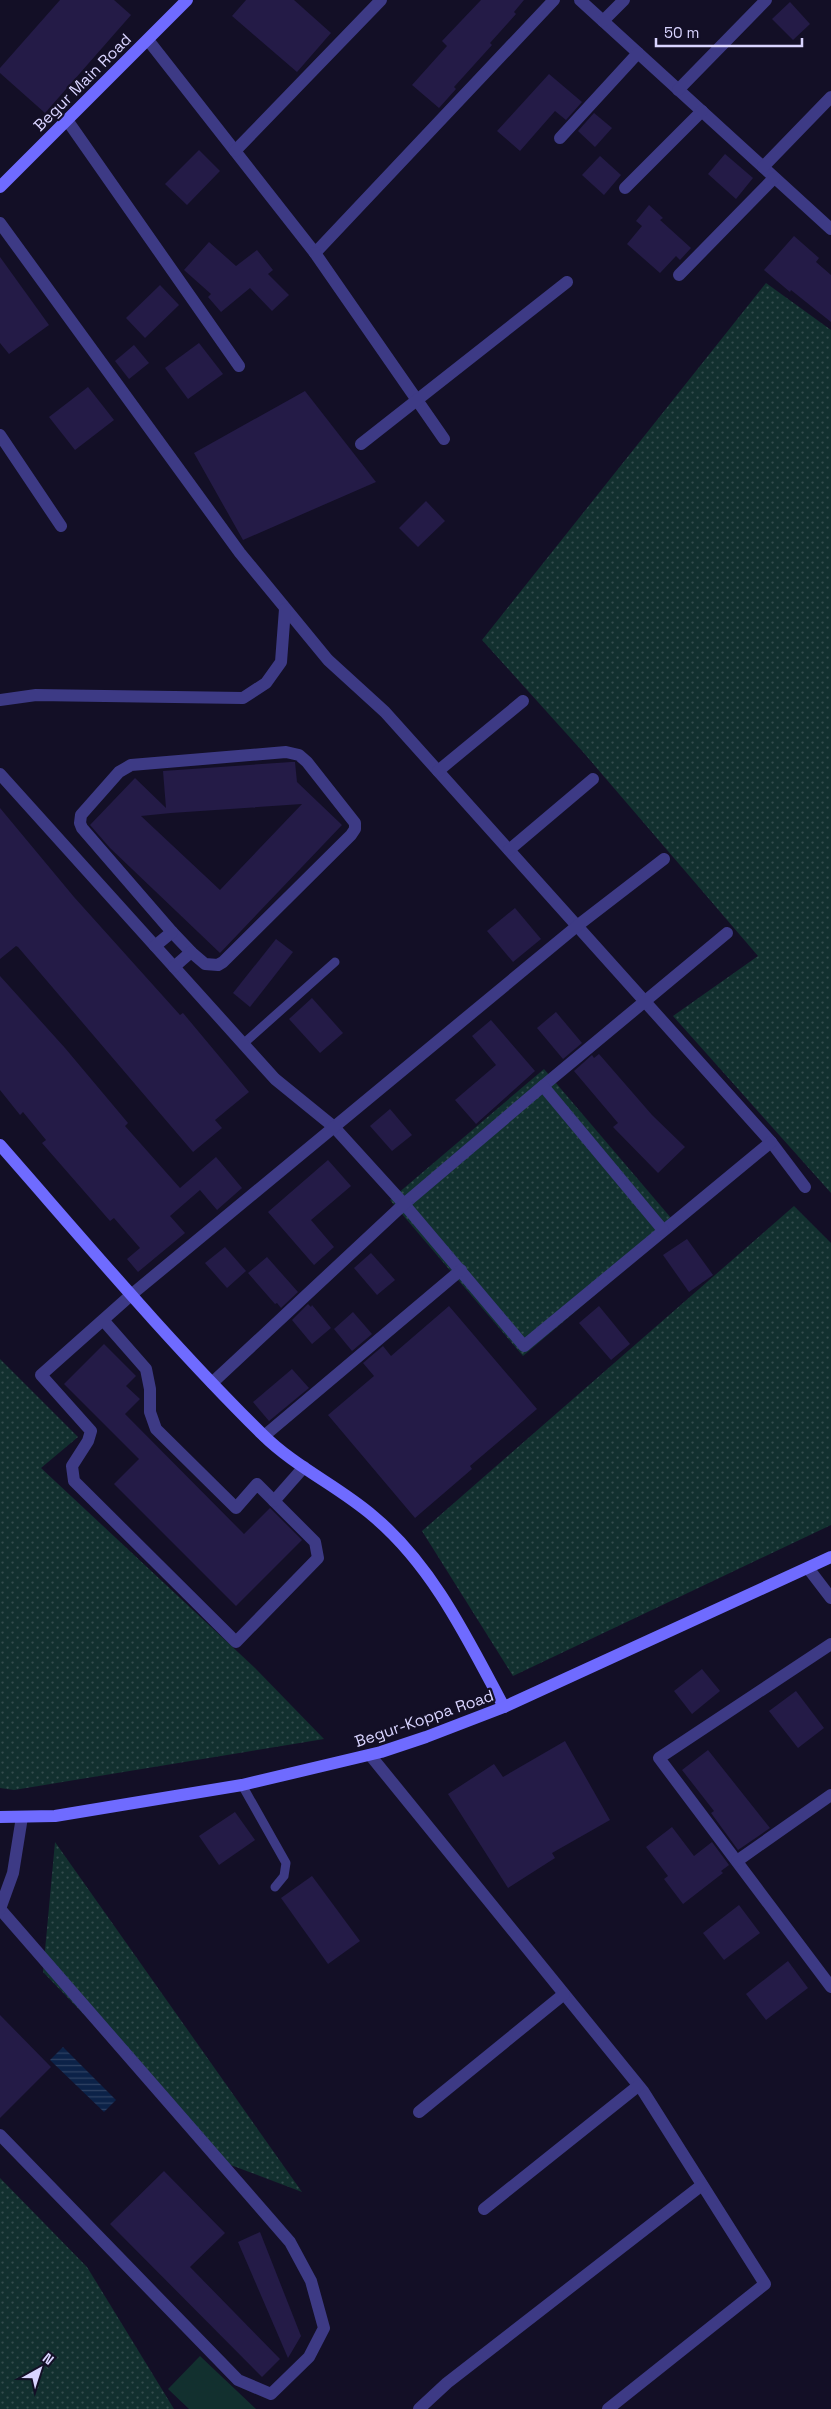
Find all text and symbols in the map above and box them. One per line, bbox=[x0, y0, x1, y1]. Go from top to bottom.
scale bar bbox=[656, 15, 802, 47]
text: 50 m bbox=[664, 23, 699, 42]
street label: Begur Main Road bbox=[29, 29, 136, 136]
street label: Begur-Koppa Road bbox=[352, 1685, 496, 1752]
north arrow bbox=[15, 2344, 65, 2394]
text: N bbox=[39, 2349, 57, 2369]

